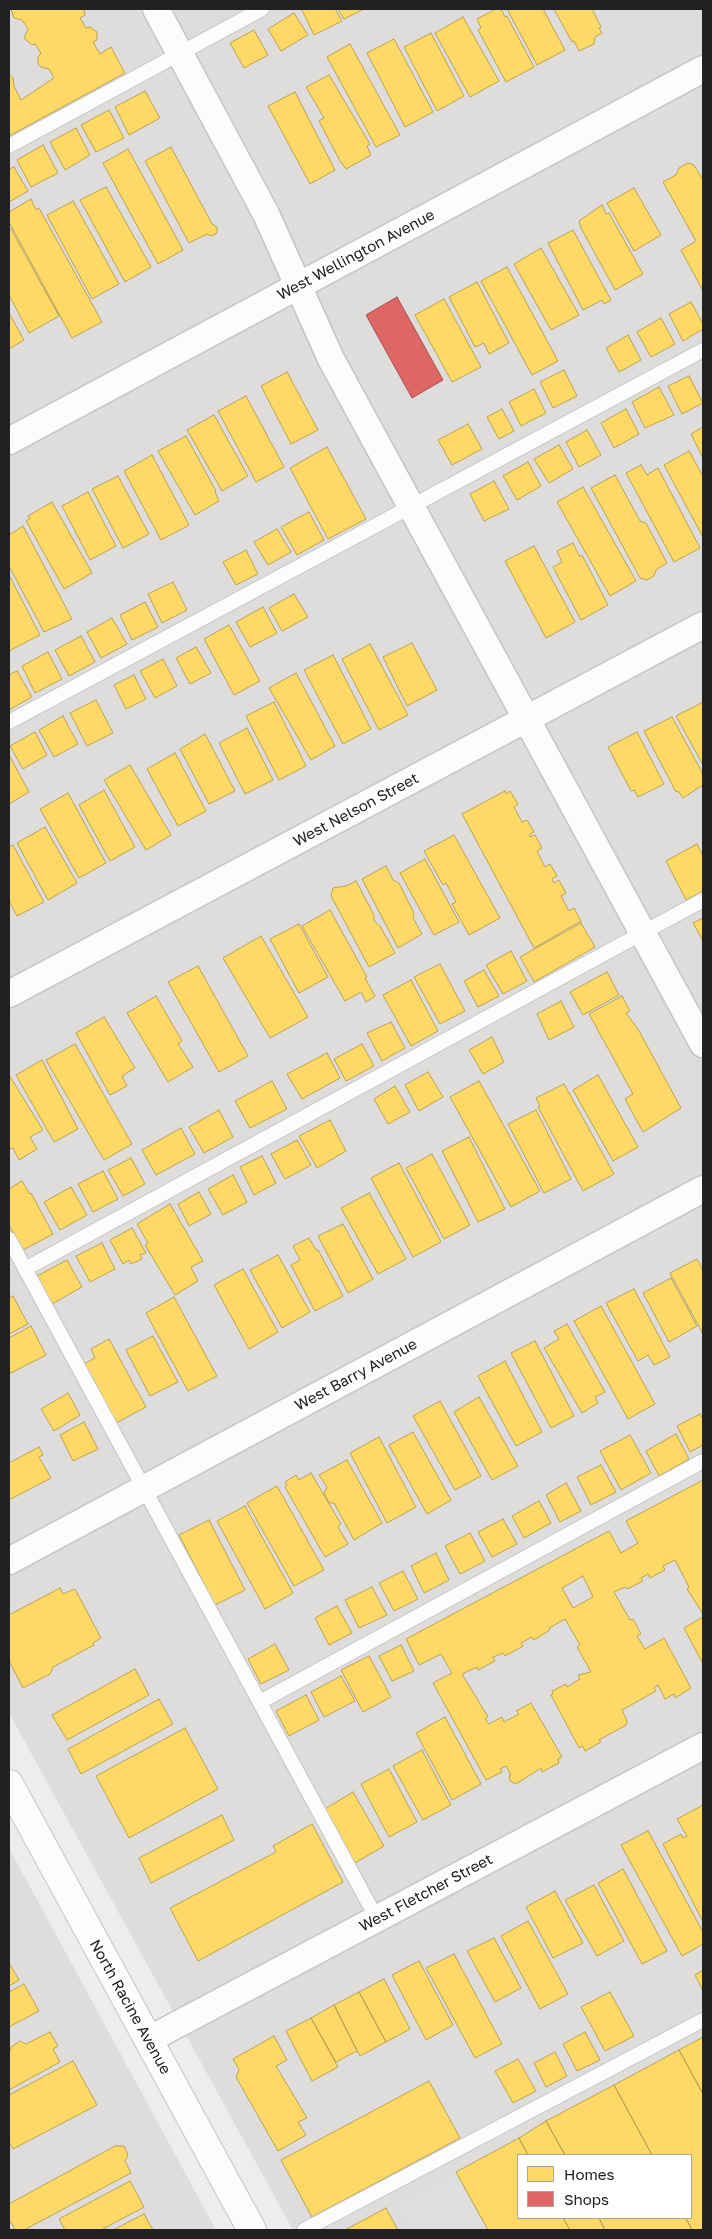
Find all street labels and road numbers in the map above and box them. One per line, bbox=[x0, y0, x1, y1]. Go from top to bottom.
street label: West Wellington Avenue bbox=[274, 206, 438, 304]
street label: West Nelson Street bbox=[290, 769, 422, 851]
street label: West Barry Avenue bbox=[292, 1335, 420, 1415]
street label: West Fletcher Street bbox=[356, 1850, 496, 1936]
street label: North Racine Avenue bbox=[86, 1937, 174, 2077]

